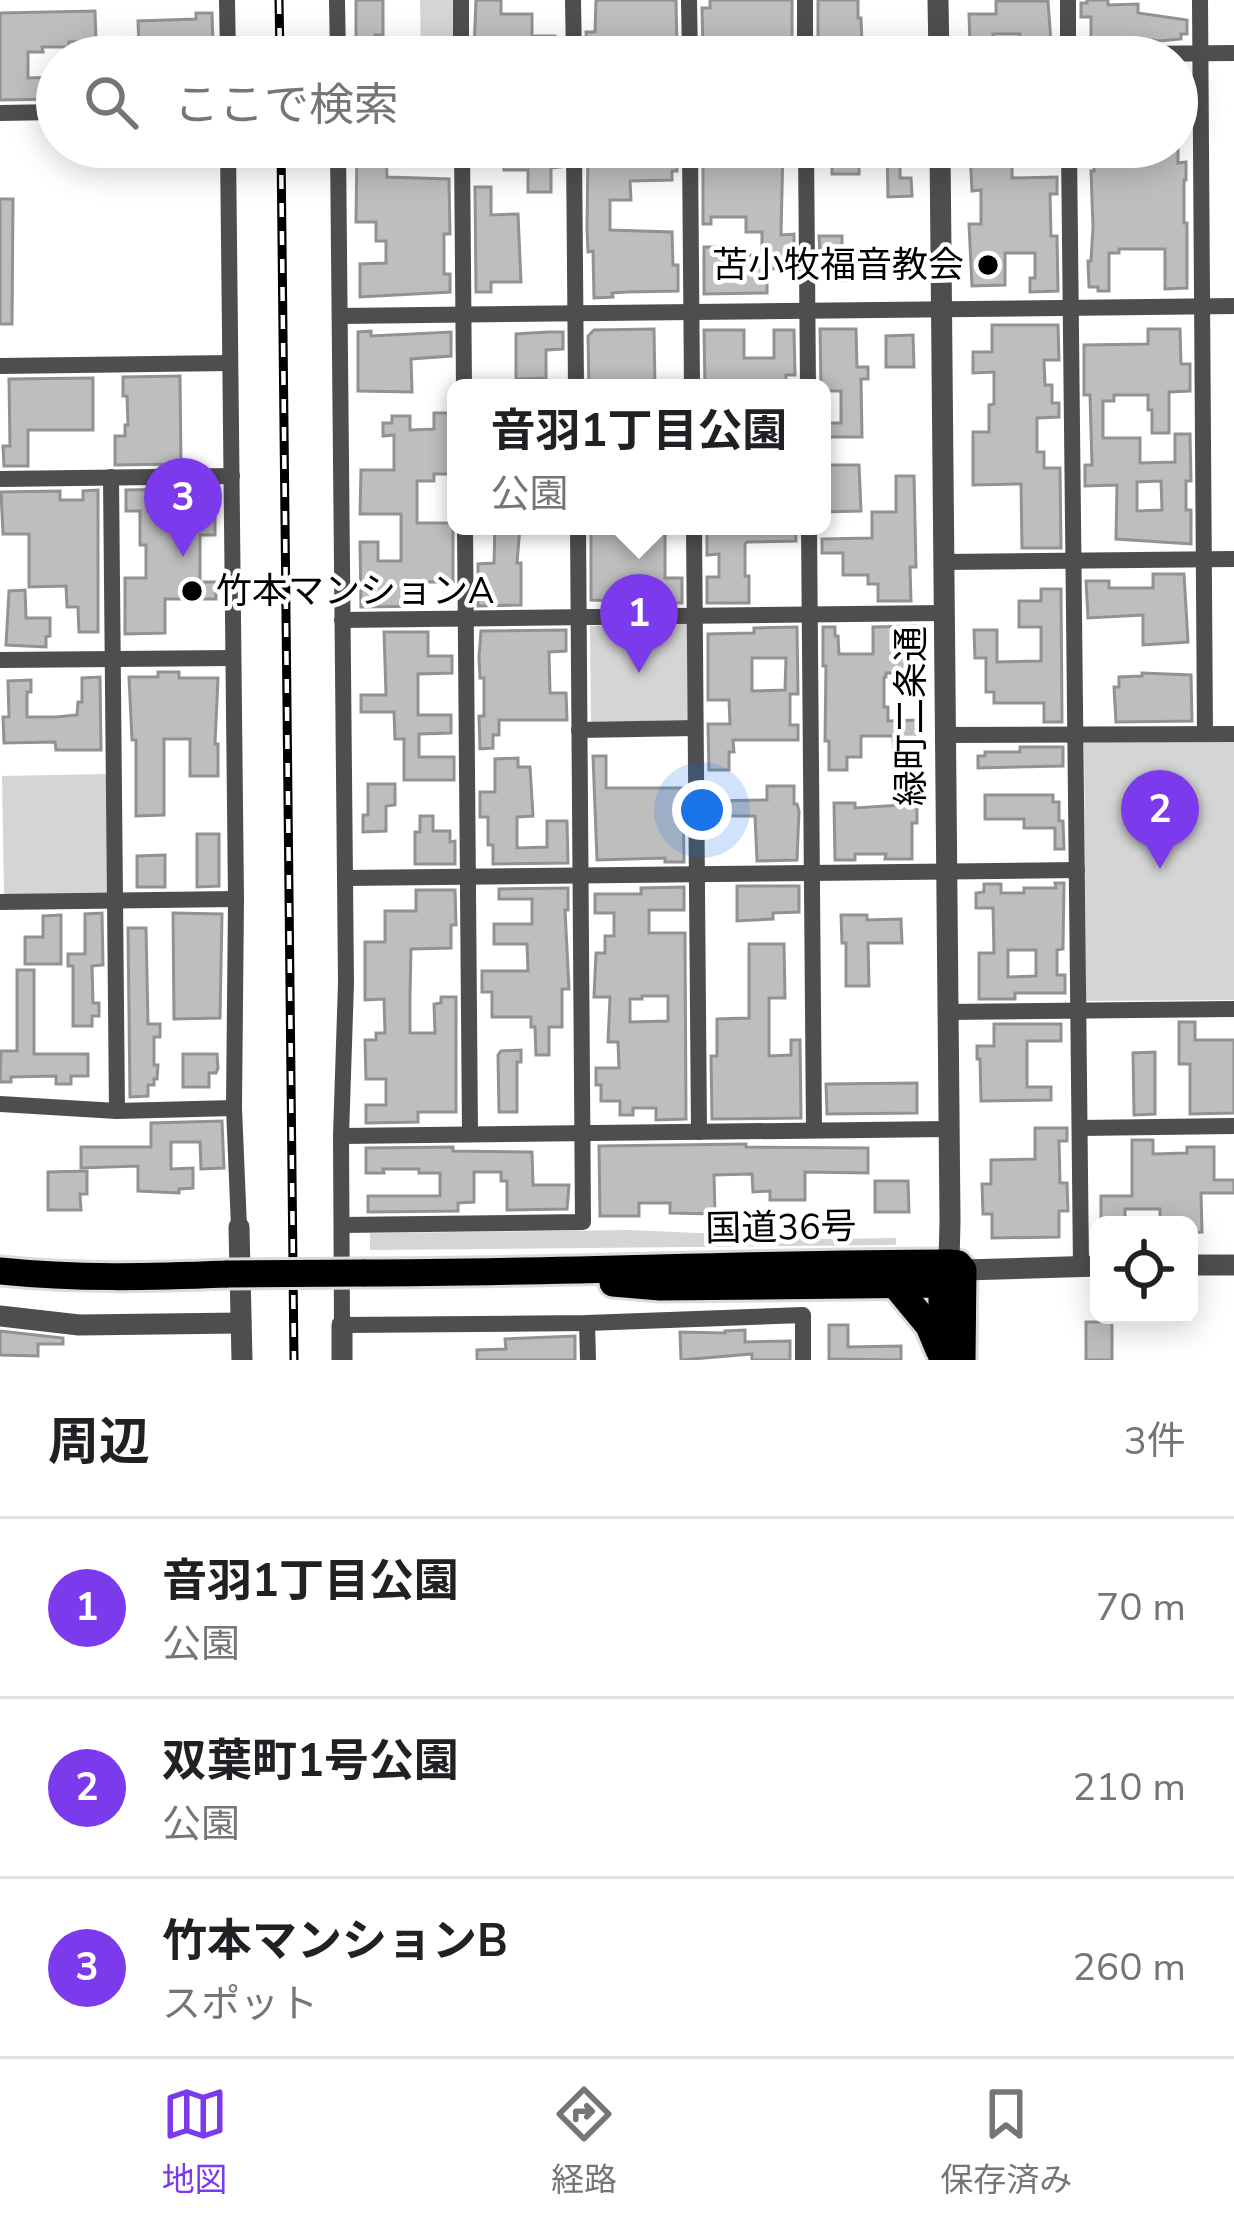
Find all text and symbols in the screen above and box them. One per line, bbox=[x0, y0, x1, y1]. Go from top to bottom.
search box bbox=[36, 36, 1198, 168]
icon: search bbox=[78, 69, 144, 135]
text: ここで検索 bbox=[174, 75, 399, 136]
place label: 苫小牧福音教会 bbox=[712, 241, 964, 290]
marker: 苫小牧福音教会 bbox=[975, 252, 1001, 278]
popup bbox=[447, 379, 831, 535]
text: 音羽1丁目公園 bbox=[490, 401, 788, 462]
pin: 3 bbox=[144, 458, 222, 557]
text: 公園 bbox=[490, 468, 569, 521]
place label: 竹本マンションA bbox=[216, 567, 494, 616]
pin: 1 bbox=[600, 574, 678, 673]
marker: 竹本マンションA bbox=[179, 578, 205, 604]
street label: 緑町二条通 bbox=[887, 626, 936, 806]
pin: 2 bbox=[1121, 770, 1199, 869]
your location bbox=[672, 780, 732, 840]
street label: 国道36号 bbox=[705, 1202, 857, 1254]
map controls bbox=[1090, 1216, 1198, 1324]
button: locate bbox=[1090, 1216, 1198, 1324]
text: 周辺 bbox=[48, 1407, 150, 1477]
text: 3件 bbox=[1124, 1415, 1186, 1468]
text: 音羽1丁目公園 bbox=[162, 1551, 459, 1612]
text: 1 bbox=[75, 1581, 99, 1634]
text: 70 m bbox=[1096, 1581, 1186, 1634]
text: 公園 bbox=[162, 1618, 240, 1671]
text: 双葉町1号公園 bbox=[162, 1731, 459, 1792]
text: 2 bbox=[75, 1761, 99, 1814]
text: 210 m bbox=[1072, 1761, 1186, 1814]
text: 公園 bbox=[162, 1798, 240, 1851]
text: 竹本マンションB bbox=[162, 1911, 508, 1972]
text: 3 bbox=[75, 1941, 99, 1994]
text: 260 m bbox=[1072, 1941, 1186, 1994]
text: スポット bbox=[162, 1978, 318, 2031]
tab: 地図 bbox=[162, 2081, 228, 2203]
tab: 経路 bbox=[551, 2081, 617, 2203]
tab: 保存済み bbox=[940, 2081, 1072, 2203]

